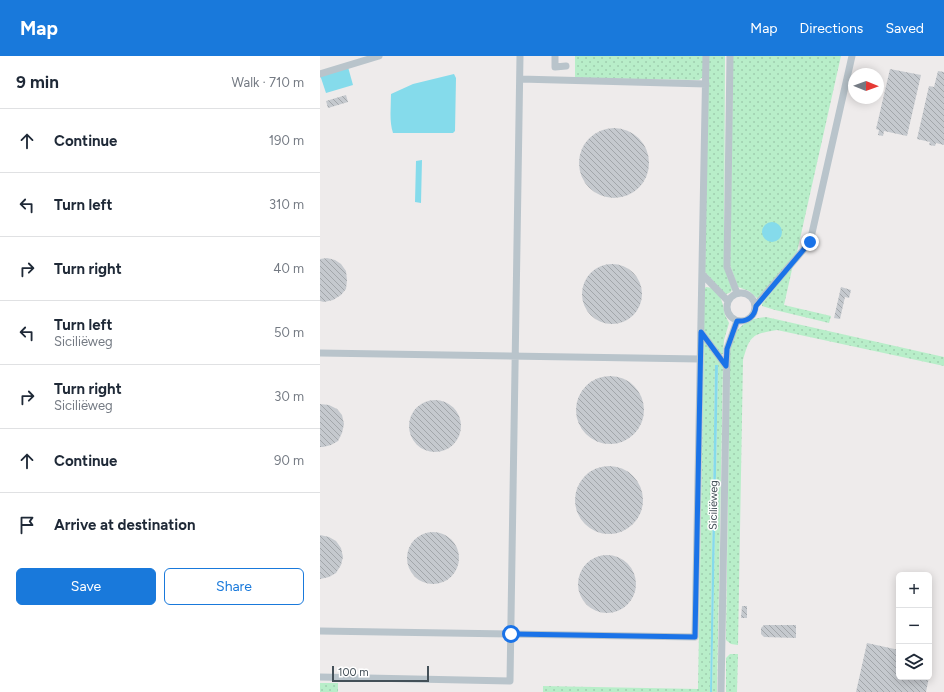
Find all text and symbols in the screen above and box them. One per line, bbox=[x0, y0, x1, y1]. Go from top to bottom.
text: Map bbox=[20, 17, 58, 40]
text: Map bbox=[750, 20, 778, 37]
text: Directions bbox=[800, 20, 863, 37]
text: Saved bbox=[885, 20, 924, 37]
north arrow bbox=[848, 68, 884, 104]
text: 9 min bbox=[16, 72, 59, 92]
text: Walk · 710 m bbox=[232, 75, 304, 90]
icon: ahead bbox=[16, 130, 38, 152]
text: Continue bbox=[54, 132, 117, 150]
text: 190 m bbox=[269, 133, 304, 148]
icon: left bbox=[16, 194, 38, 216]
text: Turn left bbox=[54, 196, 112, 214]
text: 310 m bbox=[269, 197, 304, 212]
route end bbox=[801, 233, 819, 251]
icon: right bbox=[16, 258, 38, 280]
text: Turn right bbox=[54, 260, 122, 278]
text: 40 m bbox=[273, 261, 304, 276]
text: Turn left bbox=[54, 316, 112, 334]
icon: left bbox=[16, 322, 38, 344]
text: 50 m bbox=[274, 325, 304, 340]
text: Siciliëweg bbox=[54, 334, 113, 349]
text: Turn right bbox=[54, 380, 122, 398]
icon: right bbox=[16, 386, 38, 408]
text: 30 m bbox=[274, 389, 304, 404]
text: Siciliëweg bbox=[54, 398, 113, 413]
icon: ahead bbox=[16, 450, 38, 472]
text: Continue bbox=[54, 452, 117, 470]
text: 90 m bbox=[274, 453, 304, 468]
street label: Siciliëweg bbox=[707, 480, 720, 530]
icon: arrive bbox=[16, 514, 38, 536]
text: Arrive at destination bbox=[54, 516, 195, 534]
button: Save bbox=[16, 568, 156, 605]
button: Share bbox=[164, 568, 304, 605]
map controls bbox=[896, 572, 932, 680]
button: + bbox=[896, 572, 932, 608]
button: − bbox=[896, 608, 932, 644]
route start bbox=[502, 625, 520, 643]
button: layers bbox=[896, 644, 932, 680]
scale bar bbox=[332, 664, 429, 683]
text: 100 m bbox=[338, 666, 369, 679]

